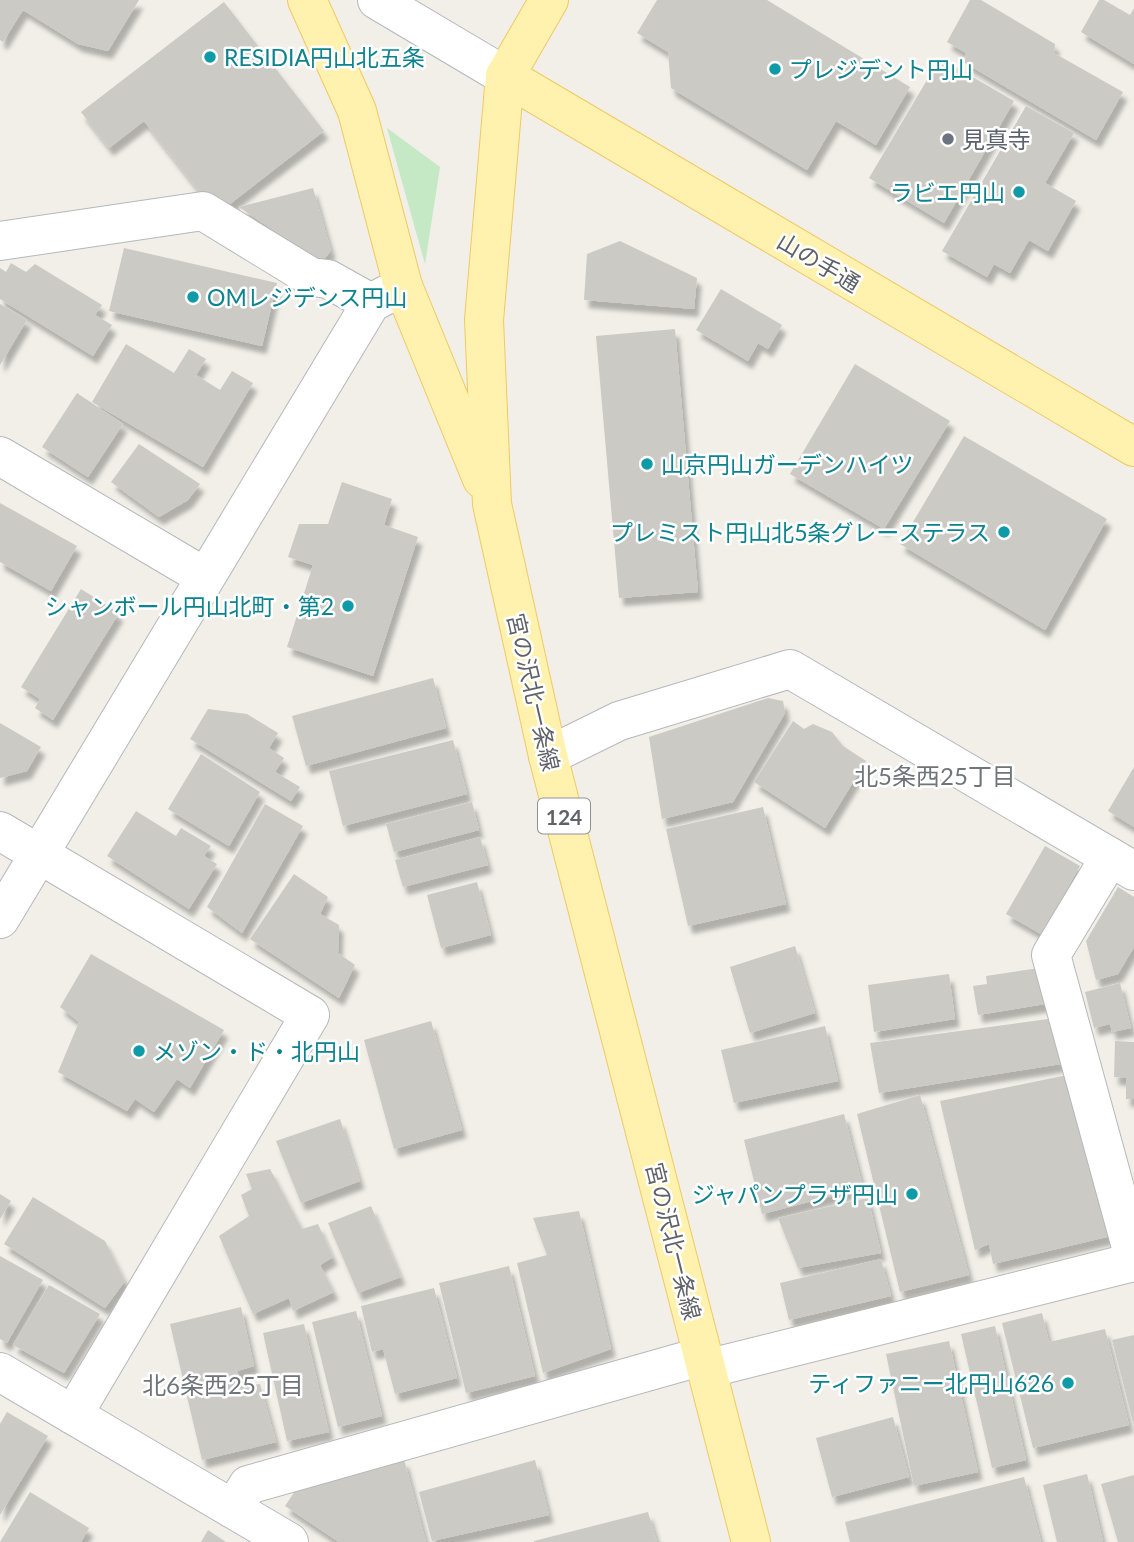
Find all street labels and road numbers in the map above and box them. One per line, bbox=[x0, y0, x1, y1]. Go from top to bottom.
street label: 山の手通 bbox=[772, 226, 866, 298]
street label: 宮の沢北一条線 bbox=[502, 610, 566, 774]
road number: 124 bbox=[538, 798, 590, 834]
street label: 宮の沢北一条線 bbox=[641, 1160, 707, 1322]

